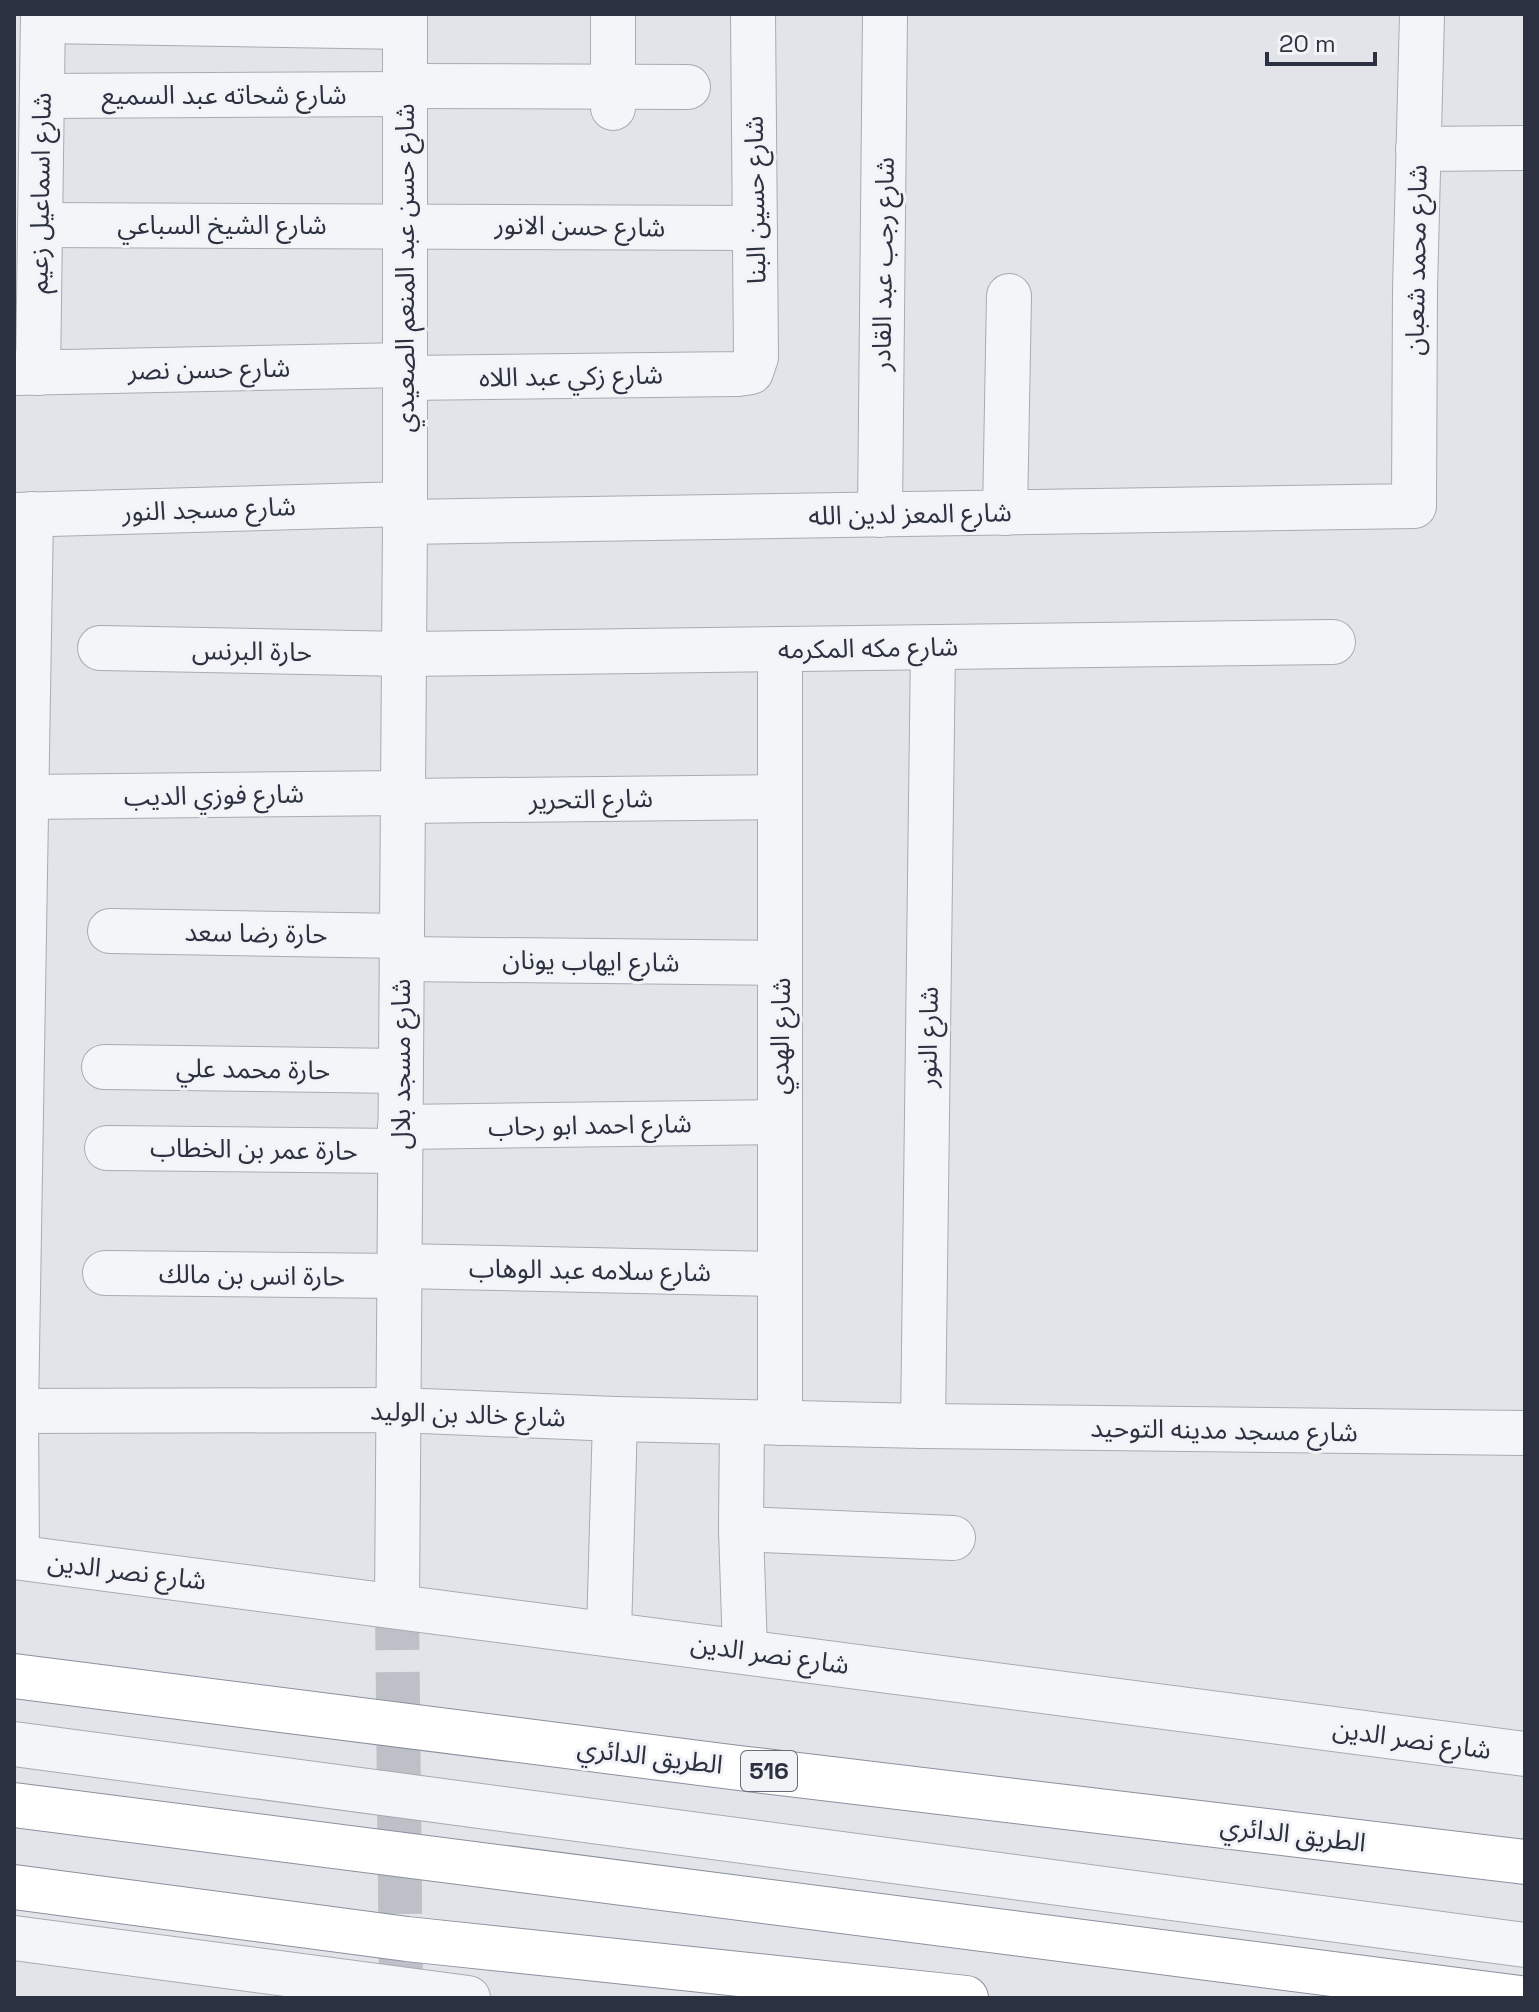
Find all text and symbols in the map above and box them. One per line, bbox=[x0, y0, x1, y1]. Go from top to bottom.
scale bar bbox=[1267, 16, 1375, 66]
text: 20 m bbox=[1279, 28, 1336, 59]
street label: شارع شحاته عبد السميع bbox=[101, 78, 347, 115]
street label: شارع اسماعيل زعيم bbox=[21, 92, 62, 294]
street label: شارع حسن عبد المنعم الصعيدي bbox=[388, 103, 425, 433]
street label: شارع حسين البنا bbox=[737, 115, 775, 285]
street label: شارع رجب عبد القادر bbox=[864, 157, 904, 372]
street label: شارع محمد شعبان bbox=[1397, 164, 1437, 356]
street label: شارع حسن الانور bbox=[493, 207, 666, 246]
street label: شارع الشيخ السباعي bbox=[117, 208, 327, 245]
street label: شارع حسن نصر bbox=[127, 351, 291, 389]
street label: شارع زكي عبد اللاه bbox=[479, 357, 663, 398]
street label: شارع مسجد النور bbox=[121, 489, 297, 531]
street label: شارع المعز لدين الله bbox=[808, 495, 1012, 535]
street label: شارع مكه المكرمه bbox=[778, 629, 958, 669]
street label: حارة البرنس bbox=[192, 633, 312, 669]
street label: شارع فوزي الديب bbox=[124, 776, 304, 817]
street label: شارع التحرير bbox=[528, 781, 653, 819]
street label: حارة رضا سعد bbox=[184, 915, 328, 951]
street label: شارع ايهاب يونان bbox=[502, 942, 680, 982]
street label: شارع الهدي bbox=[762, 977, 801, 1095]
street label: شارع مسجد بلال bbox=[384, 979, 420, 1149]
street label: شارع النور bbox=[910, 986, 948, 1089]
street label: حارة محمد علي bbox=[175, 1051, 330, 1090]
street label: شارع احمد ابو رحاب bbox=[488, 1106, 692, 1146]
street label: حارة عمر بن الخطاب bbox=[150, 1130, 358, 1168]
street label: شارع سلامه عبد الوهاب bbox=[469, 1251, 711, 1291]
street label: حارة انس بن مالك bbox=[159, 1256, 345, 1294]
street label: شارع خالد بن الوليد bbox=[370, 1394, 566, 1436]
street label: شارع مسجد مدينه التوحيد bbox=[1090, 1411, 1358, 1451]
street label: شارع نصر الدين bbox=[46, 1544, 208, 1600]
street label: شارع نصر الدين bbox=[688, 1626, 851, 1684]
street label: شارع نصر الدين bbox=[1330, 1711, 1493, 1769]
street label: الطريق الدائري bbox=[575, 1730, 725, 1785]
road number: 516 bbox=[741, 1751, 797, 1791]
street label: الطريق الدائري bbox=[1218, 1808, 1368, 1863]

